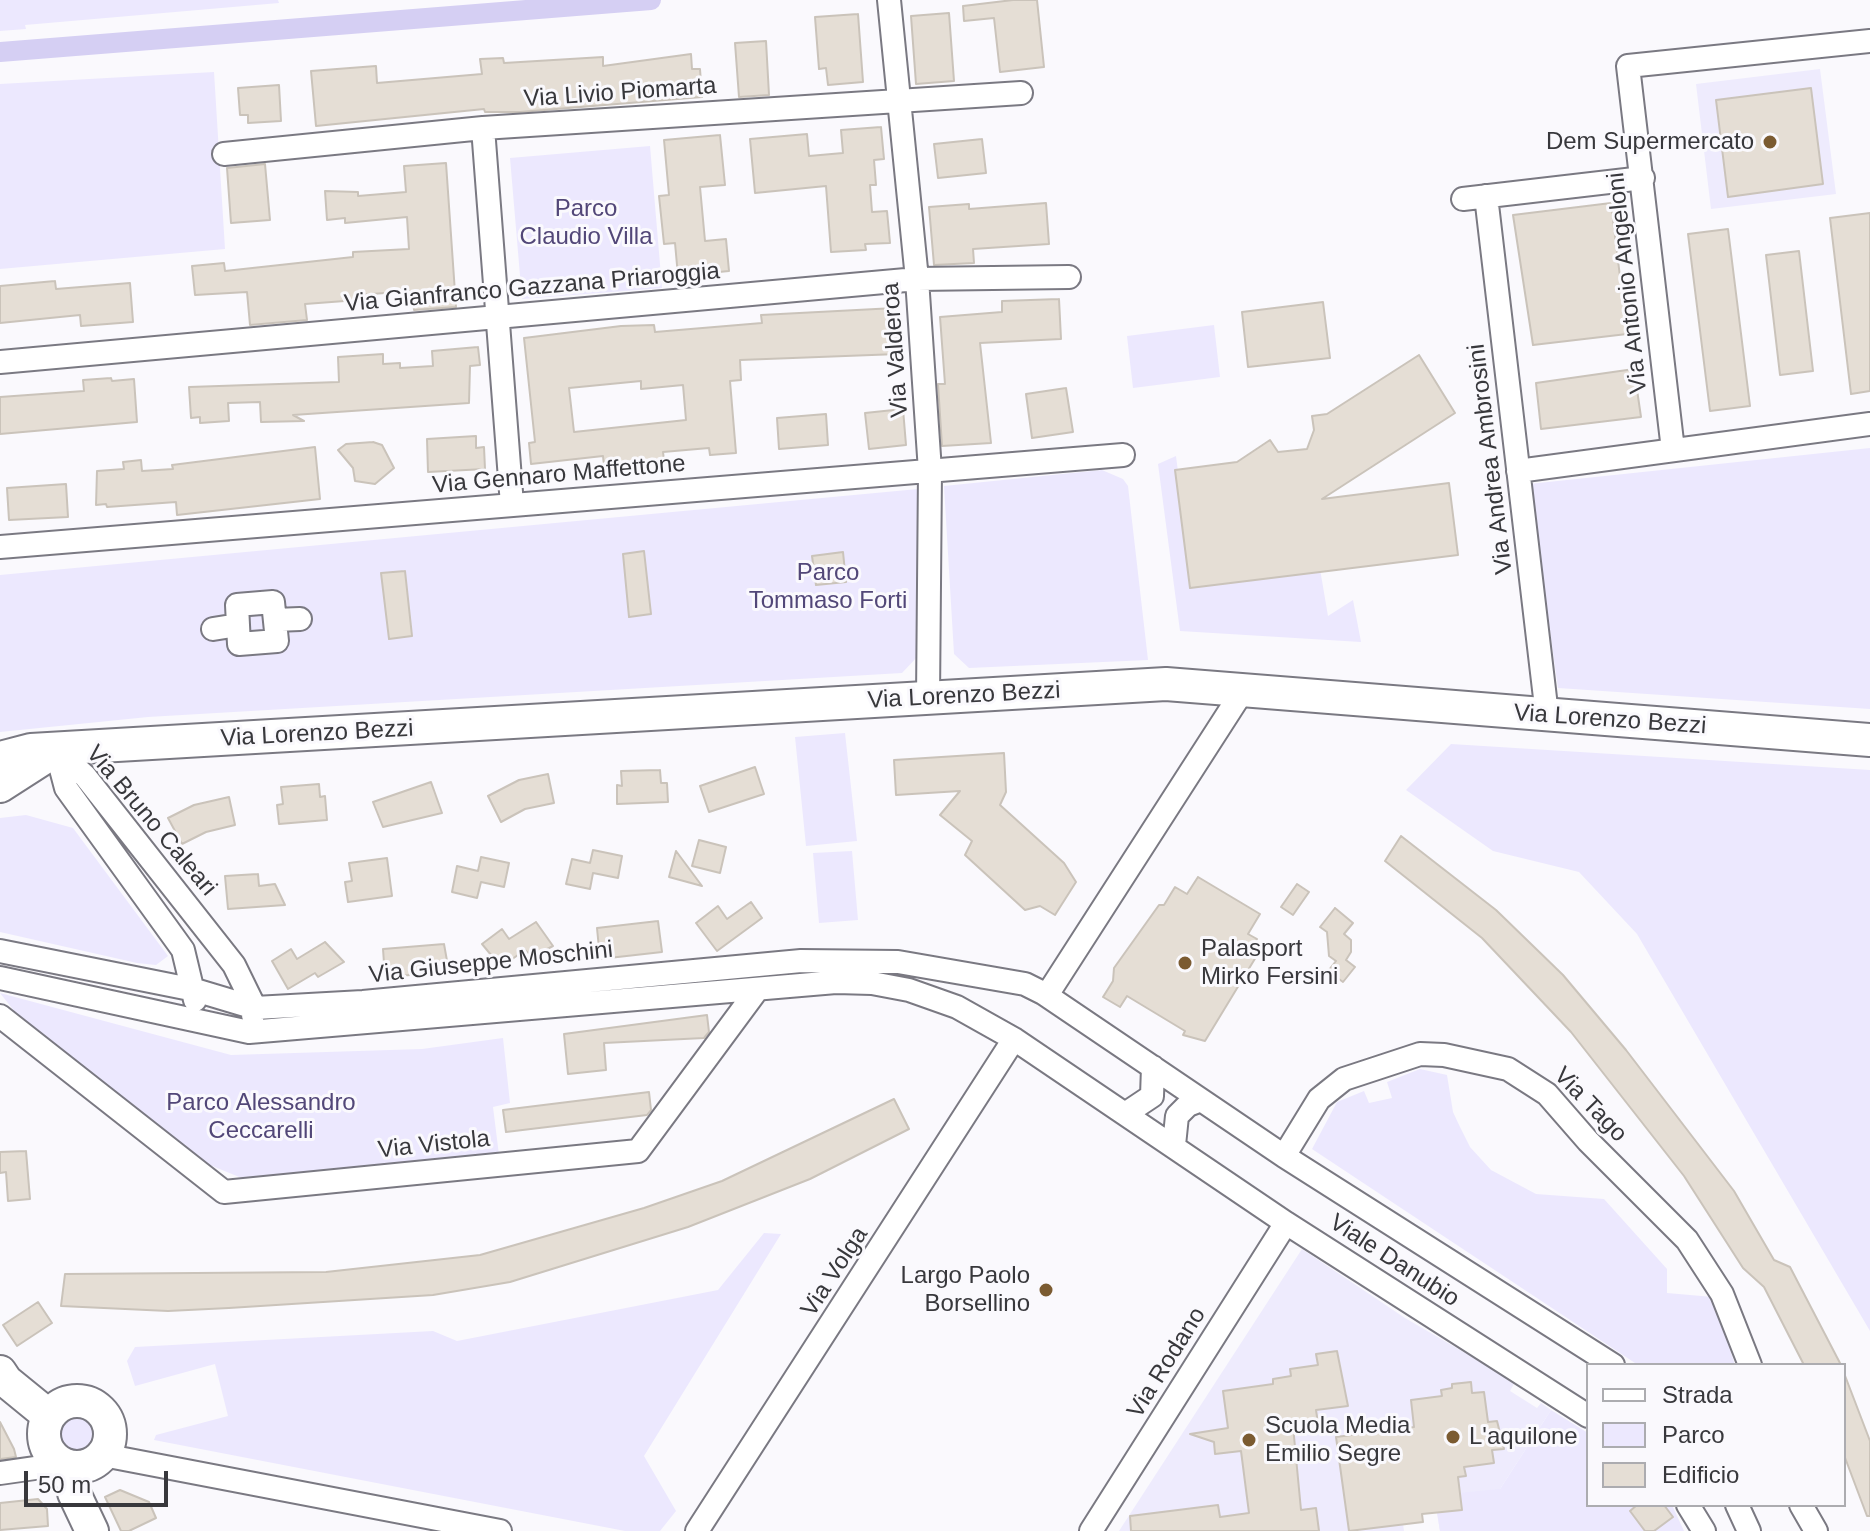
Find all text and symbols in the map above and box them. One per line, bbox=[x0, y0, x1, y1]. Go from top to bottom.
street label: Via Livio Piomarta bbox=[523, 72, 717, 114]
place label: Dem Supermercato bbox=[1546, 128, 1754, 156]
marker: Dem Supermercato bbox=[1761, 133, 1779, 151]
street label: Via Antonio Angeloni bbox=[1602, 171, 1654, 395]
park label: Parco Claudio Villa bbox=[520, 195, 652, 251]
street label: Via Gianfranco Gazzana Priaroggia bbox=[343, 257, 721, 319]
street label: Via Valderoa bbox=[877, 282, 915, 418]
street label: Via Andrea Ambrosini bbox=[1463, 342, 1519, 576]
street label: Via Gennaro Maffettone bbox=[431, 450, 687, 500]
park label: Parco Tommaso Forti bbox=[749, 559, 907, 615]
street label: Via Lorenzo Bezzi bbox=[867, 677, 1061, 715]
street label: Via Lorenzo Bezzi bbox=[1513, 699, 1707, 741]
street label: Via Lorenzo Bezzi bbox=[220, 715, 414, 753]
street label: Via Bruno Caleari bbox=[80, 740, 222, 902]
place label: Palasport Mirko Fersini bbox=[1201, 935, 1338, 991]
street label: Via Giuseppe Moschini bbox=[368, 936, 614, 990]
marker: Palasport Mirko Fersini bbox=[1176, 954, 1194, 972]
street label: Via Tago bbox=[1547, 1062, 1633, 1148]
park label: Parco Alessandro Ceccarelli bbox=[166, 1089, 356, 1145]
street label: Via Vistola bbox=[377, 1125, 491, 1165]
street label: Viale Danubio bbox=[1324, 1208, 1464, 1314]
street label: Via Volga bbox=[795, 1222, 875, 1322]
place label: Largo Paolo Borsellino bbox=[901, 1262, 1030, 1318]
marker: Largo Paolo Borsellino bbox=[1037, 1281, 1055, 1299]
street label: Via Rodano bbox=[1122, 1302, 1212, 1424]
legend bbox=[1586, 1363, 1846, 1507]
text: Strada bbox=[1662, 1381, 1733, 1408]
place label: Scuola Media Emilio Segre bbox=[1265, 1412, 1410, 1468]
text: Parco bbox=[1662, 1421, 1725, 1448]
place label: L'aquilone bbox=[1469, 1423, 1578, 1451]
marker: L'aquilone bbox=[1444, 1428, 1462, 1446]
marker: Scuola Media Emilio Segre bbox=[1240, 1431, 1258, 1449]
scale bar bbox=[28, 1455, 172, 1505]
text: Edificio bbox=[1662, 1461, 1739, 1488]
text: 50 m bbox=[38, 1471, 91, 1498]

